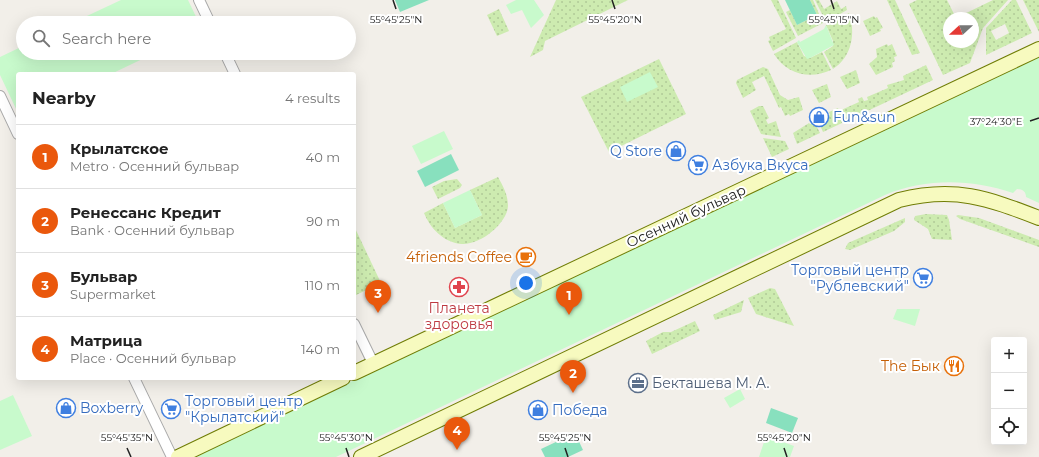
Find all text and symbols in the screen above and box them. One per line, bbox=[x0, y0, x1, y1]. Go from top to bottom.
north arrow bbox=[943, 12, 979, 48]
text: 55°45'25"N bbox=[370, 13, 422, 26]
text: 55°45'20"N bbox=[588, 13, 642, 26]
text: 55°45'15"N bbox=[809, 13, 859, 26]
search box bbox=[16, 16, 356, 60]
icon: search bbox=[30, 27, 52, 49]
text: Search here bbox=[62, 29, 151, 48]
text: Nearby bbox=[32, 88, 96, 108]
text: 4 results bbox=[285, 90, 340, 106]
shop icon: Fun&sun bbox=[808, 106, 830, 128]
place label: Fun&sun bbox=[833, 108, 896, 126]
text: 37°24'30"E bbox=[970, 115, 1023, 128]
text: Крылатское bbox=[70, 139, 169, 158]
shop icon: Q Store bbox=[665, 140, 687, 162]
place label: Q Store bbox=[610, 142, 662, 160]
text: 1 bbox=[42, 149, 48, 165]
text: 40 m bbox=[306, 149, 340, 165]
supermarket icon: Азбука Вкуса bbox=[687, 154, 709, 176]
place label: Азбука Вкуса bbox=[712, 156, 809, 174]
text: Metro · Осенний бульвар bbox=[70, 158, 239, 174]
street label: Осенний бульвар bbox=[623, 180, 749, 252]
text: Ренессанс Кредит bbox=[70, 203, 221, 222]
text: 2 bbox=[41, 213, 49, 229]
text: 90 m bbox=[306, 213, 340, 229]
text: Bank · Осенний бульвар bbox=[70, 222, 235, 238]
cafe icon: 4friends Coffee bbox=[515, 246, 537, 268]
place label: 4friends Coffee bbox=[406, 248, 512, 266]
place label: Торговый центр "Рублевский" bbox=[791, 261, 909, 295]
text: Бульвар bbox=[70, 267, 137, 286]
supermarket icon: Торговый центр "Рублевский" bbox=[912, 267, 934, 289]
your location bbox=[516, 273, 536, 293]
pharmacy icon: Планета здоровья bbox=[448, 276, 470, 298]
text: 3 bbox=[41, 277, 49, 293]
text: 110 m bbox=[305, 277, 340, 293]
pin: 3 bbox=[365, 280, 391, 313]
pin: 1 bbox=[556, 282, 582, 315]
text: Supermarket bbox=[70, 286, 156, 302]
place label: Планета здоровья bbox=[425, 299, 493, 333]
text: Матрица bbox=[70, 331, 142, 350]
map controls bbox=[991, 337, 1027, 445]
button: + bbox=[991, 337, 1027, 373]
text: 4 bbox=[41, 341, 49, 357]
text: 140 m bbox=[301, 341, 340, 357]
text: Place · Осенний бульвар bbox=[70, 350, 236, 366]
restaurant icon: The Бык bbox=[943, 355, 965, 377]
place label: The Бык bbox=[881, 357, 940, 375]
pin: 2 bbox=[560, 360, 586, 393]
office icon: Бекташева М. А. bbox=[627, 372, 649, 394]
button: − bbox=[991, 373, 1027, 409]
place label: Бекташева М. А. bbox=[652, 374, 770, 392]
place label: Торговый центр "Крылатский" bbox=[185, 392, 303, 426]
shop icon: Boxberry bbox=[55, 397, 77, 419]
supermarket icon: Торговый центр "Крылатский" bbox=[160, 398, 182, 420]
place label: Boxberry bbox=[80, 399, 144, 417]
shop icon: Победа bbox=[527, 399, 549, 421]
place label: Победа bbox=[552, 401, 607, 419]
button: locate bbox=[991, 409, 1027, 445]
pin: 4 bbox=[444, 417, 470, 450]
text: 55°45'35"N bbox=[101, 431, 153, 444]
text: 55°45'30"N bbox=[319, 431, 373, 444]
text: 55°45'25"N bbox=[539, 431, 591, 444]
text: 55°45'20"N bbox=[757, 431, 811, 444]

